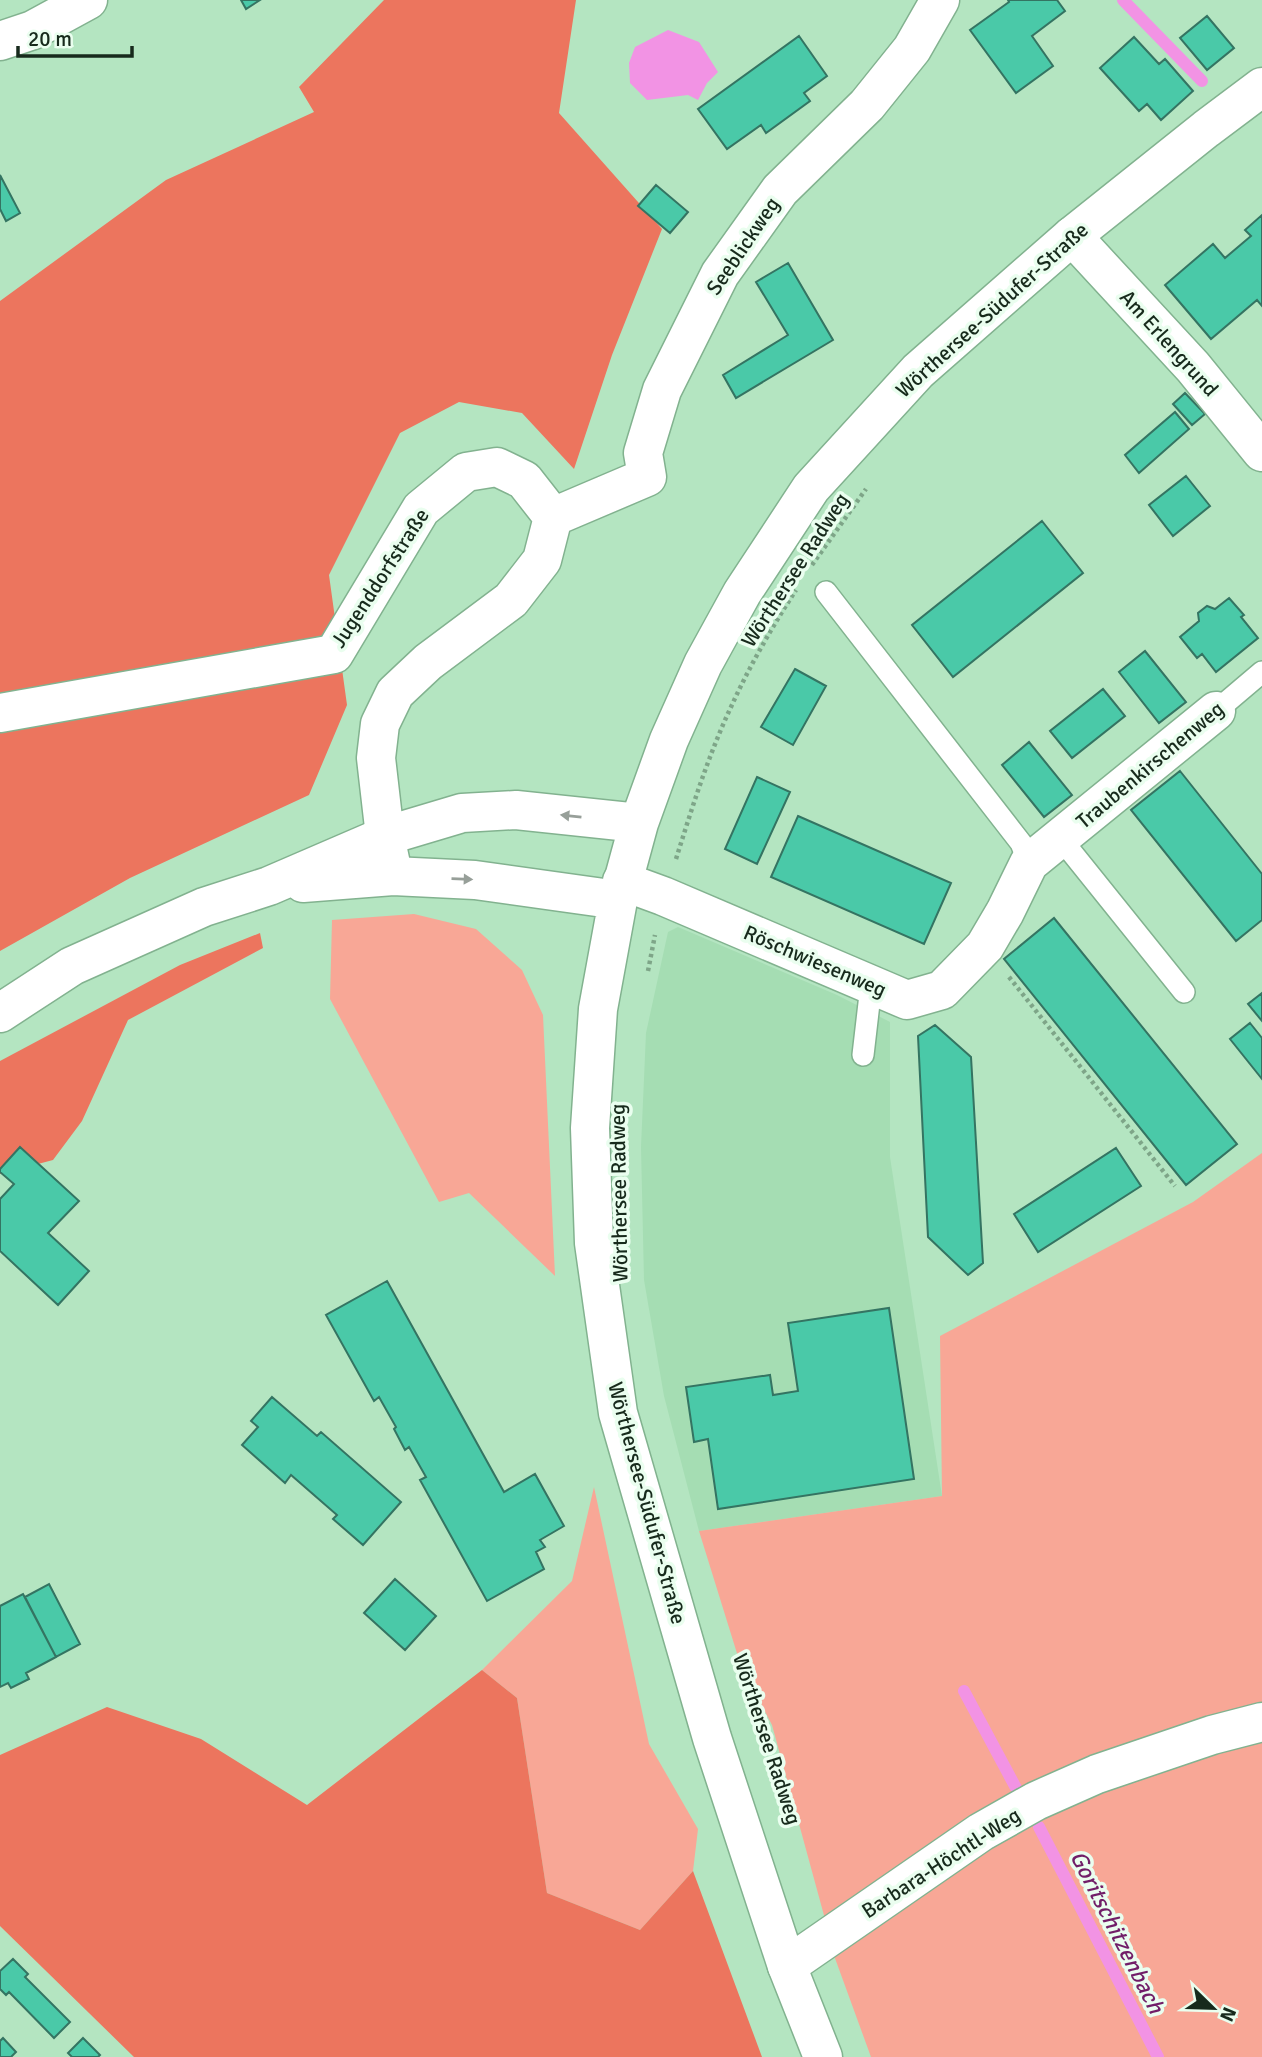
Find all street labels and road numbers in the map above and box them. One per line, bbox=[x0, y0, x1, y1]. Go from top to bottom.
street label: Seeblickweg bbox=[701, 192, 785, 300]
street label: Wörthersee-Südufer-Straße bbox=[890, 217, 1094, 403]
street label: Am Erlengrund bbox=[1114, 284, 1224, 402]
street label: Wörthersee Radweg bbox=[735, 488, 855, 652]
street label: Jugenddorfstraße bbox=[325, 503, 435, 653]
street label: Traubenkirschenweg bbox=[1071, 696, 1229, 834]
street label: Röschwiesenweg bbox=[740, 919, 890, 1003]
street label: Wörthersee Radweg bbox=[604, 1103, 634, 1283]
street label: Wörthersee-Südufer-Straße bbox=[602, 1379, 692, 1627]
street label: Wörthersee Radweg bbox=[727, 1650, 807, 1828]
street label: Barbara-Höchtl-Weg bbox=[857, 1802, 1025, 1924]

